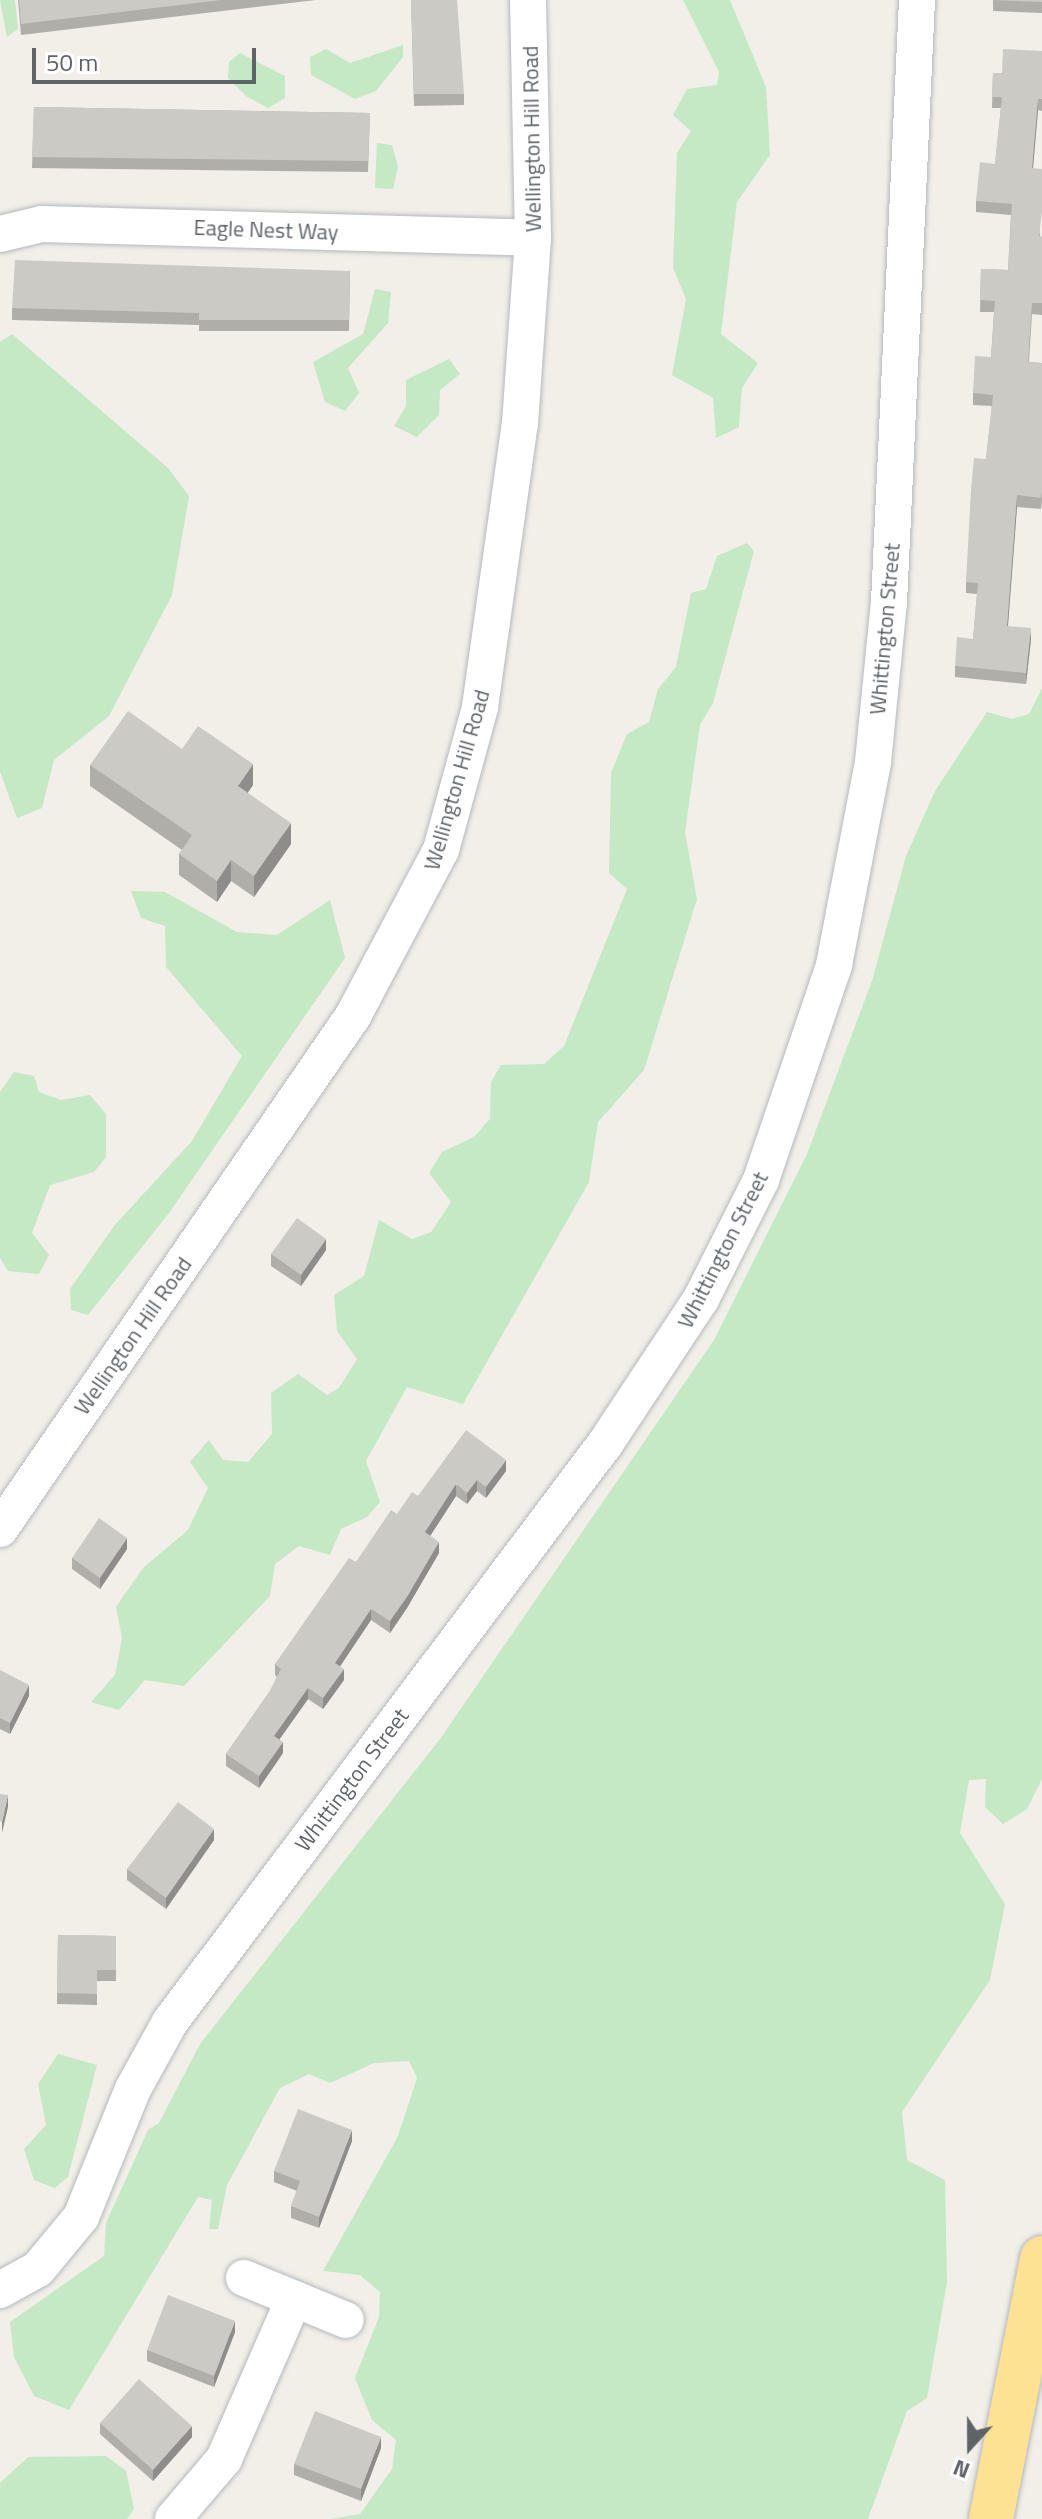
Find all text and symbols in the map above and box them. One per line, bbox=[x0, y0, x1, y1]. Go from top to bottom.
scale bar bbox=[36, 32, 260, 82]
text: 50 m bbox=[46, 44, 98, 80]
street label: Wellington Hill Road bbox=[517, 46, 547, 232]
street label: Eagle Nest Way bbox=[193, 214, 339, 246]
street label: Whittington Street bbox=[864, 542, 906, 716]
street label: Wellington Hill Road bbox=[419, 687, 495, 873]
street label: Whittington Street bbox=[672, 1167, 774, 1333]
street label: Wellington Hill Road bbox=[69, 1252, 197, 1420]
street label: Whittington Street bbox=[290, 1703, 414, 1857]
north arrow bbox=[930, 2407, 1010, 2487]
text: N bbox=[948, 2451, 975, 2488]

